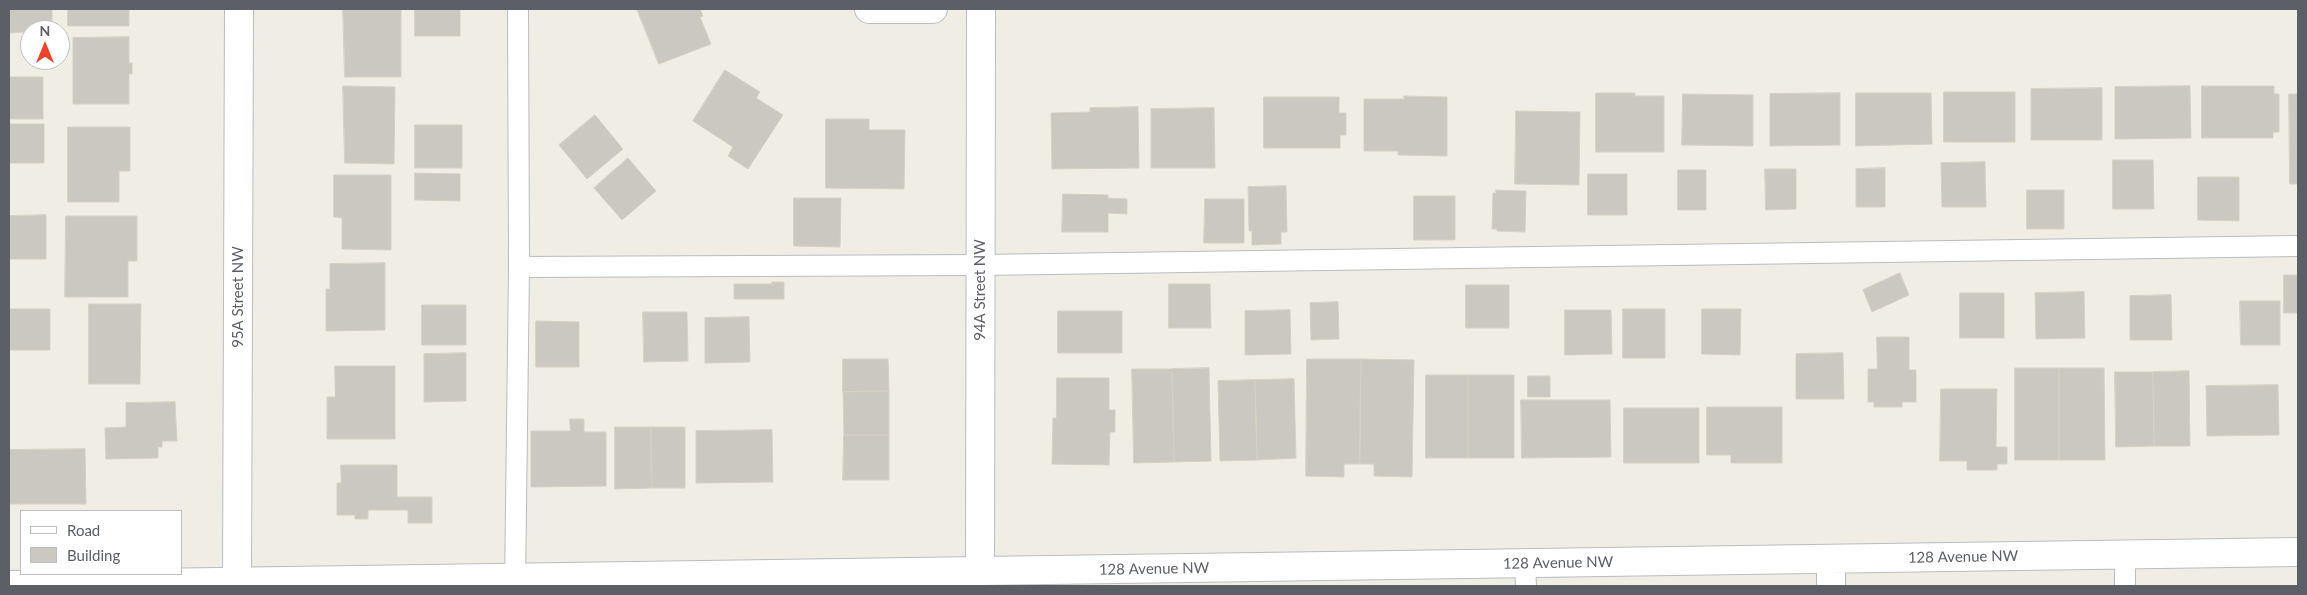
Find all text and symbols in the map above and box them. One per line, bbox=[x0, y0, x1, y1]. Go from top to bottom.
north arrow bbox=[20, 20, 70, 70]
text: N bbox=[40, 22, 50, 39]
street label: 94A Street NW bbox=[971, 239, 989, 341]
street label: 95A Street NW bbox=[229, 246, 247, 348]
legend bbox=[20, 510, 182, 575]
text: Road bbox=[67, 521, 100, 539]
text: Building bbox=[67, 546, 120, 564]
street label: 128 Avenue NW bbox=[1908, 547, 2018, 567]
street label: 128 Avenue NW bbox=[1503, 553, 1613, 573]
street label: 128 Avenue NW bbox=[1099, 559, 1209, 579]

